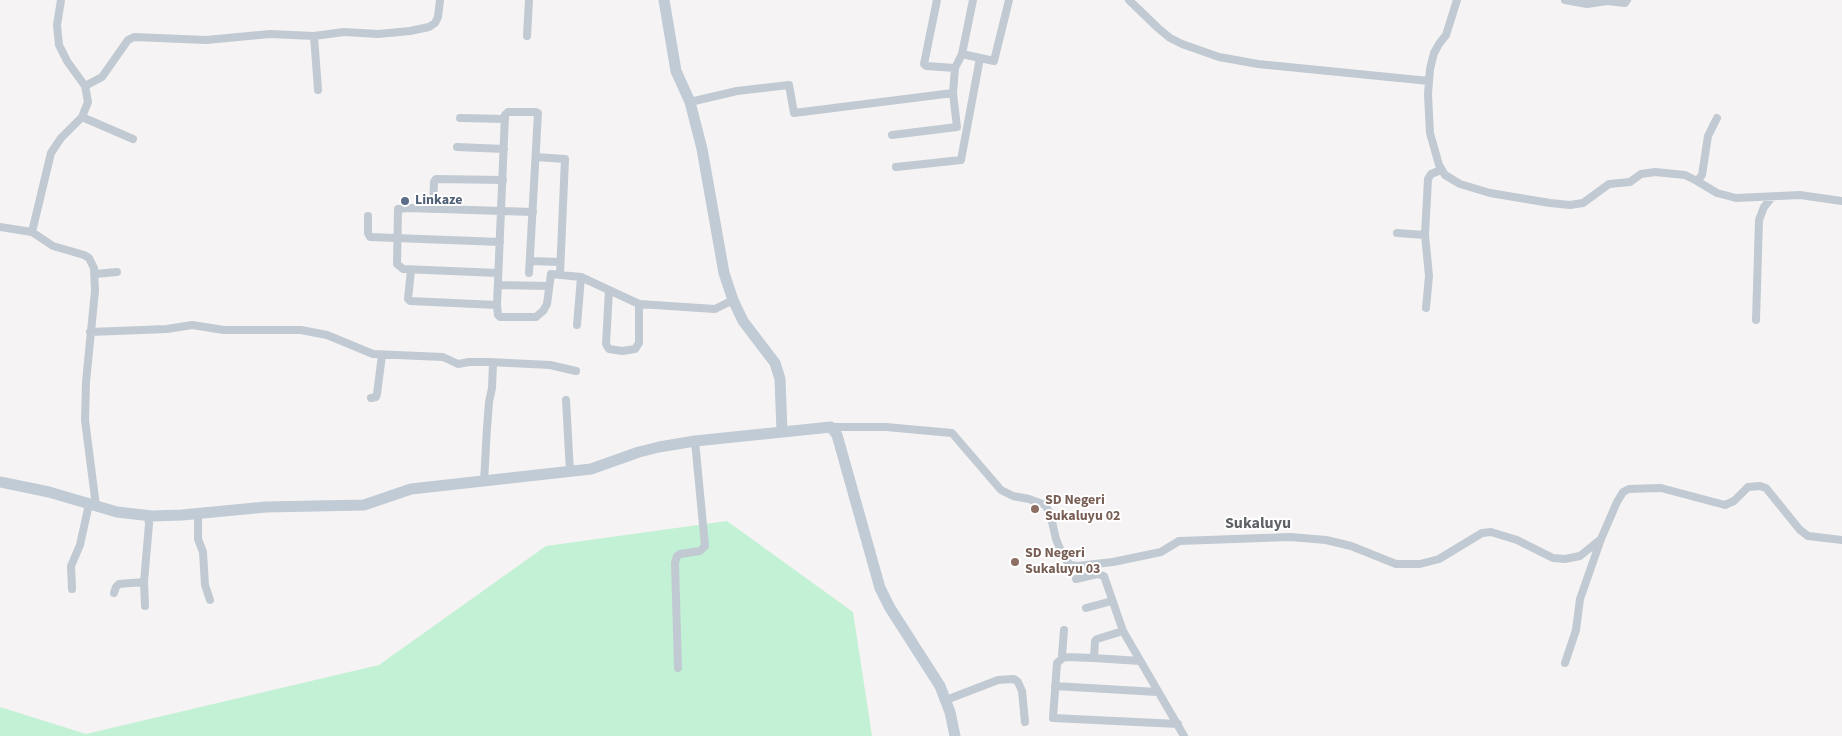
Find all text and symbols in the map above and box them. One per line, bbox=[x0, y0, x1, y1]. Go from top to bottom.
place label: Linkaze bbox=[415, 193, 463, 209]
marker: Linkaze bbox=[399, 195, 411, 207]
place label: SD Negeri Sukaluyu 02 bbox=[1045, 493, 1120, 526]
marker: SD Negeri Sukaluyu 02 bbox=[1029, 503, 1041, 515]
district label: Sukaluyu bbox=[1225, 514, 1291, 534]
place label: SD Negeri Sukaluyu 03 bbox=[1025, 546, 1100, 578]
marker: SD Negeri Sukaluyu 03 bbox=[1009, 556, 1021, 568]

